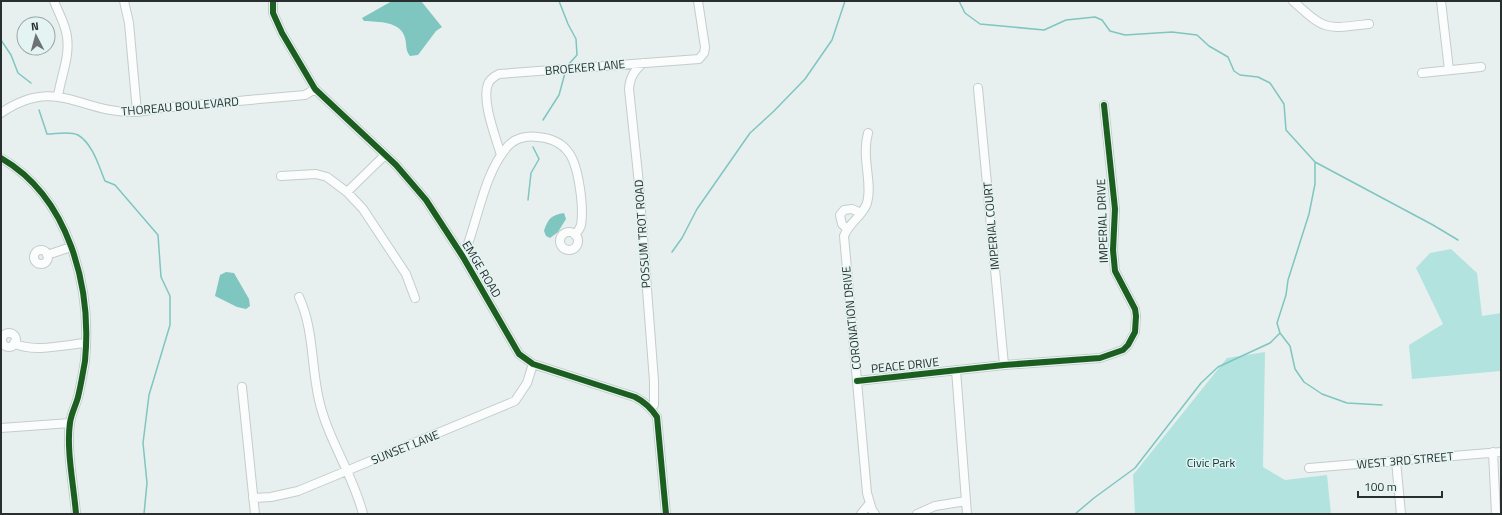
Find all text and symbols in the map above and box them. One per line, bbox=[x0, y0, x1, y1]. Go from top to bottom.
north arrow bbox=[16, 16, 56, 56]
text: N bbox=[30, 18, 40, 34]
street label: BROEKER LANE bbox=[544, 54, 626, 80]
street label: THOREAU BOULEVARD bbox=[120, 91, 240, 121]
street label: IMPERIAL DRIVE bbox=[1091, 178, 1113, 263]
street label: POSSUM TROT ROAD bbox=[629, 179, 655, 289]
street label: IMPERIAL COURT bbox=[978, 181, 1004, 271]
street label: EMGE ROAD bbox=[458, 237, 507, 301]
street label: CORONATION DRIVE bbox=[836, 265, 866, 371]
street label: PEACE DRIVE bbox=[870, 352, 940, 378]
street label: SUNSET LANE bbox=[368, 425, 442, 469]
street label: WEST 3RD STREET bbox=[1356, 446, 1455, 474]
park label: Civic Park bbox=[1187, 453, 1235, 472]
scale bar bbox=[1358, 473, 1442, 499]
text: 100 m bbox=[1364, 477, 1397, 496]

